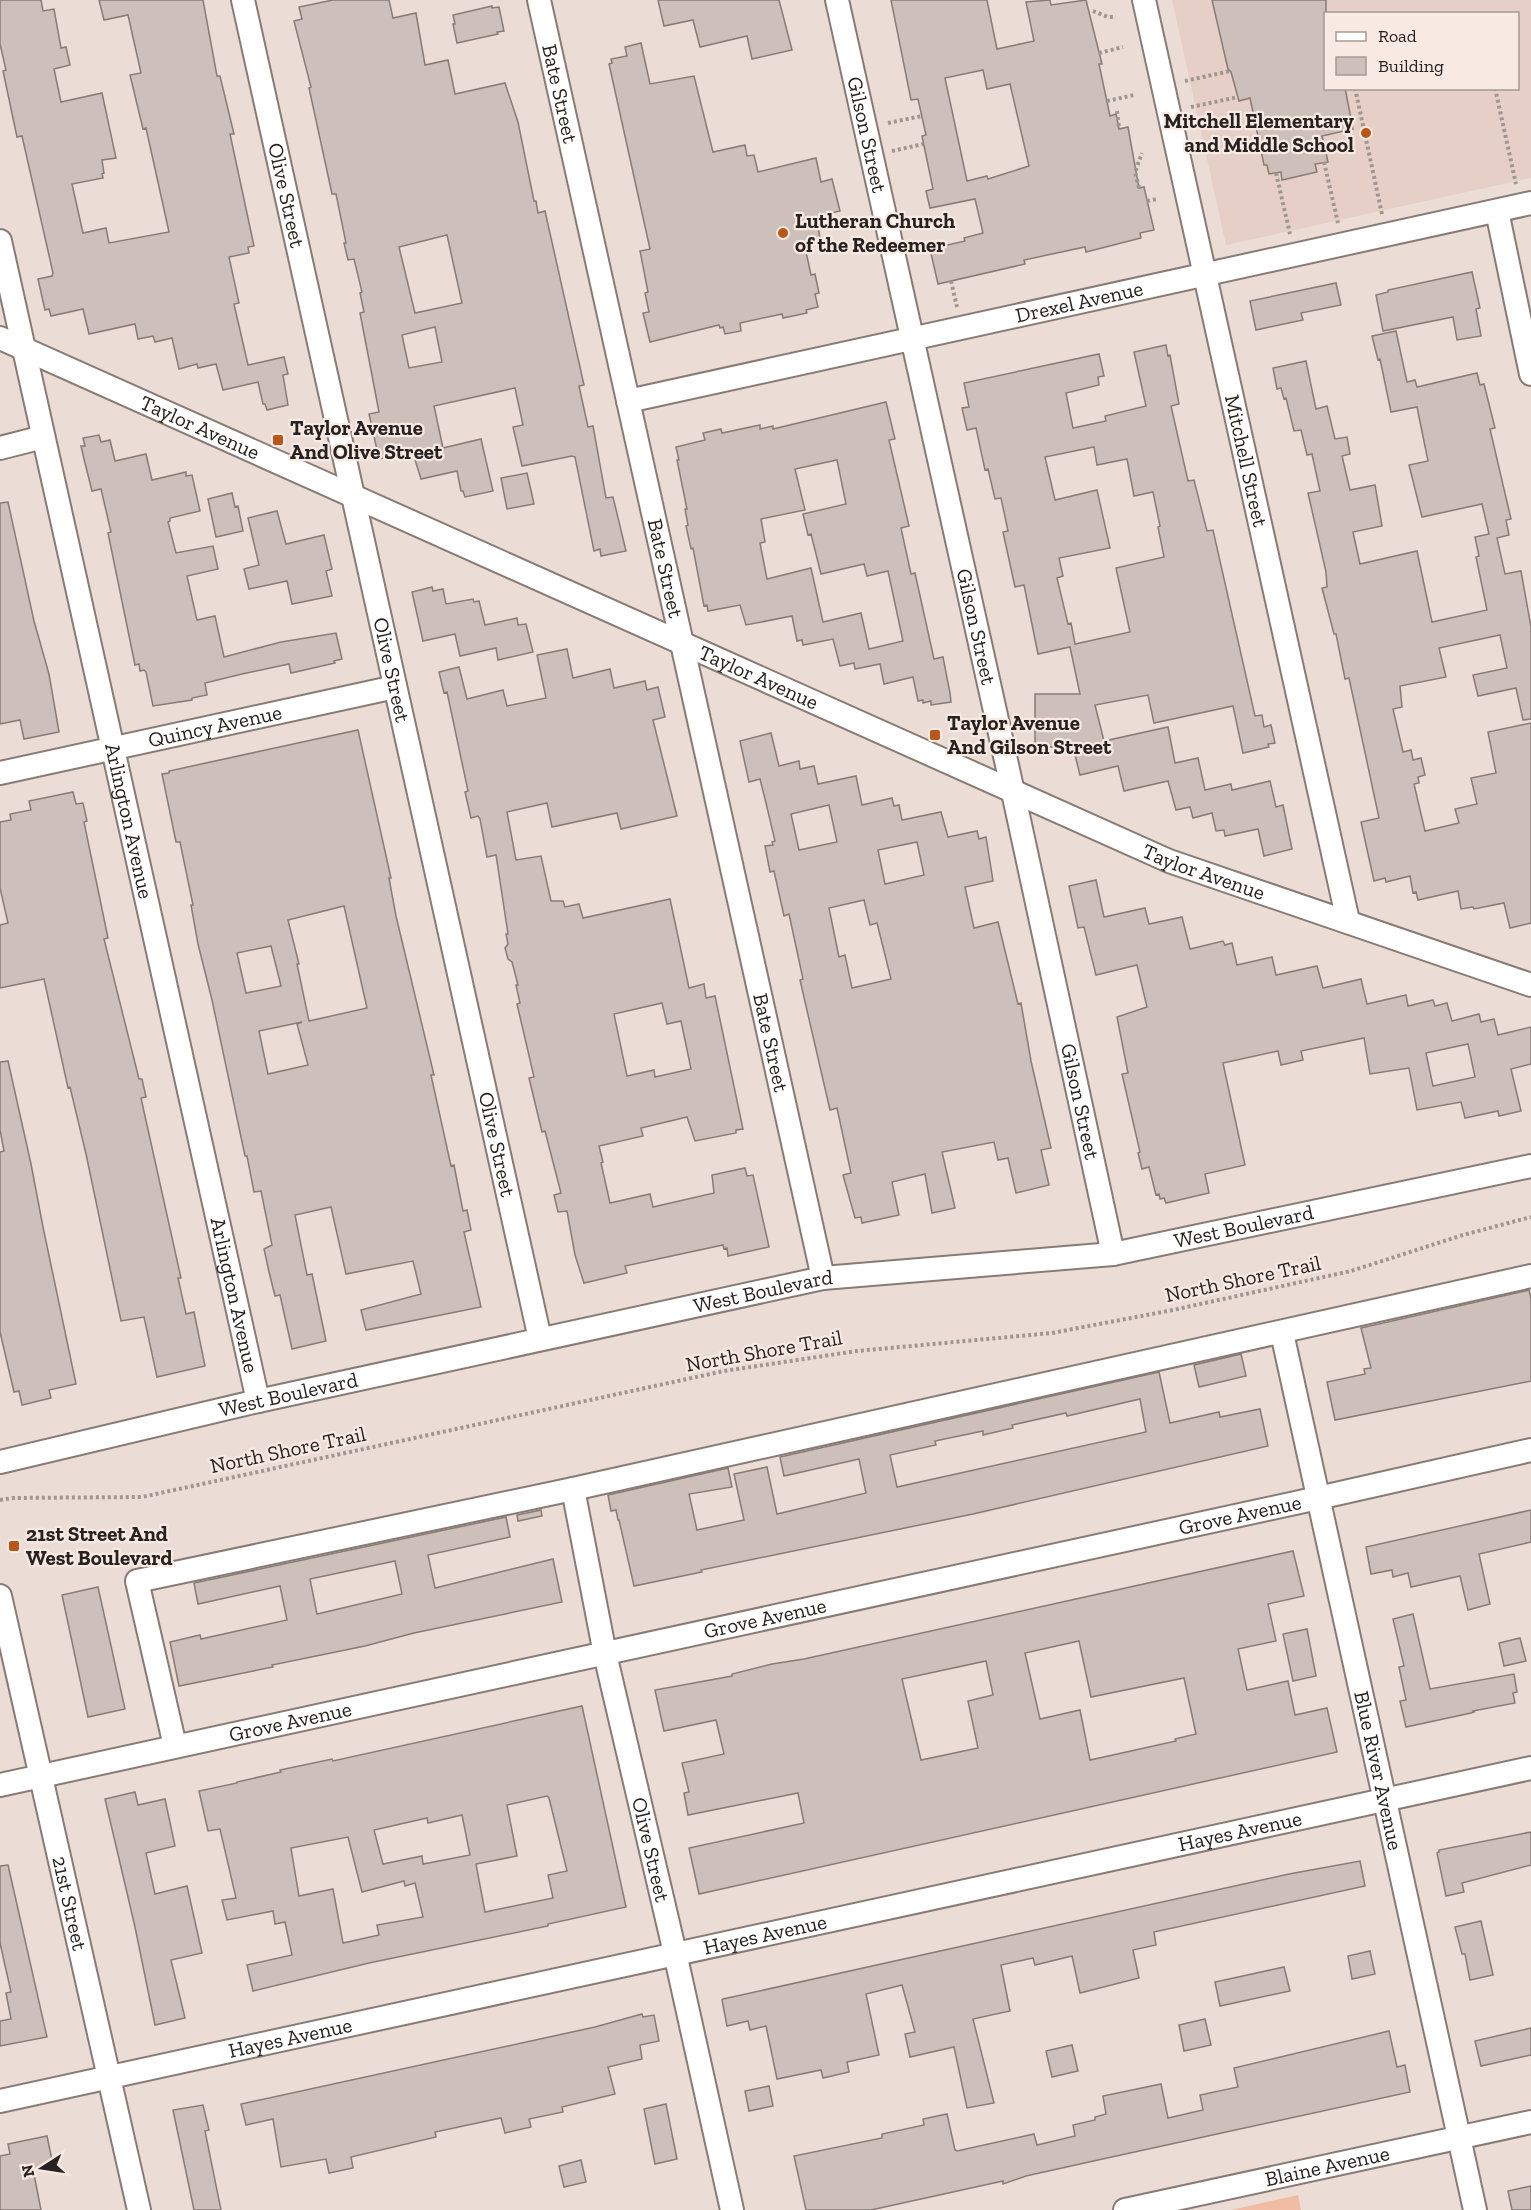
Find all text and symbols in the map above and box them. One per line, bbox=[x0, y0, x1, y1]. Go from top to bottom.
legend bbox=[1324, 12, 1519, 90]
text: Road bbox=[1378, 25, 1417, 47]
street label: Bate Street bbox=[537, 42, 583, 146]
text: Building bbox=[1378, 55, 1444, 77]
street label: Gilson Street bbox=[842, 74, 892, 195]
place label: Mitchell Elementary and Middle School bbox=[1164, 108, 1354, 157]
marker: Mitchell Elementary and Middle School bbox=[1359, 126, 1373, 140]
street label: Olive Street bbox=[263, 140, 311, 250]
place label: Lutheran Church of the Redeemer bbox=[795, 208, 955, 257]
marker: Lutheran Church of the Redeemer bbox=[776, 226, 790, 240]
street label: Drexel Avenue bbox=[1013, 275, 1145, 328]
street label: Taylor Avenue bbox=[137, 389, 264, 465]
street label: Mitchell Street bbox=[1220, 392, 1273, 529]
place label: Taylor Avenue And Olive Street bbox=[290, 415, 443, 464]
marker: Taylor Avenue And Olive Street bbox=[271, 433, 285, 447]
street label: Bate Street bbox=[643, 516, 689, 620]
street label: Gilson Street bbox=[952, 566, 1002, 687]
street label: Olive Street bbox=[368, 615, 416, 725]
street label: Taylor Avenue bbox=[695, 639, 822, 715]
street label: Quincy Avenue bbox=[146, 699, 284, 752]
place label: Taylor Avenue And Gilson Street bbox=[947, 710, 1112, 759]
marker: Taylor Avenue And Gilson Street bbox=[928, 728, 942, 742]
street label: Arlington Avenue bbox=[100, 741, 159, 901]
street label: Taylor Avenue bbox=[1139, 838, 1268, 905]
street label: Bate Street bbox=[748, 991, 794, 1095]
street label: Gilson Street bbox=[1056, 1041, 1105, 1162]
street label: Olive Street bbox=[474, 1089, 521, 1199]
street label: West Boulevard bbox=[1172, 1199, 1316, 1253]
street label: Arlington Avenue bbox=[206, 1215, 264, 1375]
street label: North Shore Trail bbox=[1163, 1250, 1323, 1307]
street label: West Boulevard bbox=[691, 1264, 834, 1318]
street label: North Shore Trail bbox=[684, 1324, 845, 1377]
street label: West Boulevard bbox=[216, 1367, 361, 1422]
street label: North Shore Trail bbox=[208, 1421, 368, 1478]
street label: Grove Avenue bbox=[1176, 1489, 1304, 1540]
place label: 21st Street And West Boulevard bbox=[26, 1521, 173, 1570]
marker: 21st Street And West Boulevard bbox=[7, 1539, 21, 1553]
street label: Grove Avenue bbox=[701, 1592, 829, 1643]
street label: Blue River Avenue bbox=[1349, 1688, 1408, 1853]
street label: Grove Avenue bbox=[227, 1696, 354, 1747]
street label: Olive Street bbox=[627, 1795, 676, 1904]
street label: Hayes Avenue bbox=[1176, 1805, 1304, 1856]
street label: 21st Street bbox=[47, 1854, 93, 1953]
street label: Hayes Avenue bbox=[701, 1909, 829, 1960]
street label: Hayes Avenue bbox=[226, 2012, 354, 2063]
north arrow bbox=[12, 2138, 72, 2198]
street label: Blaine Avenue bbox=[1263, 2140, 1392, 2191]
text: N bbox=[17, 2163, 38, 2179]

